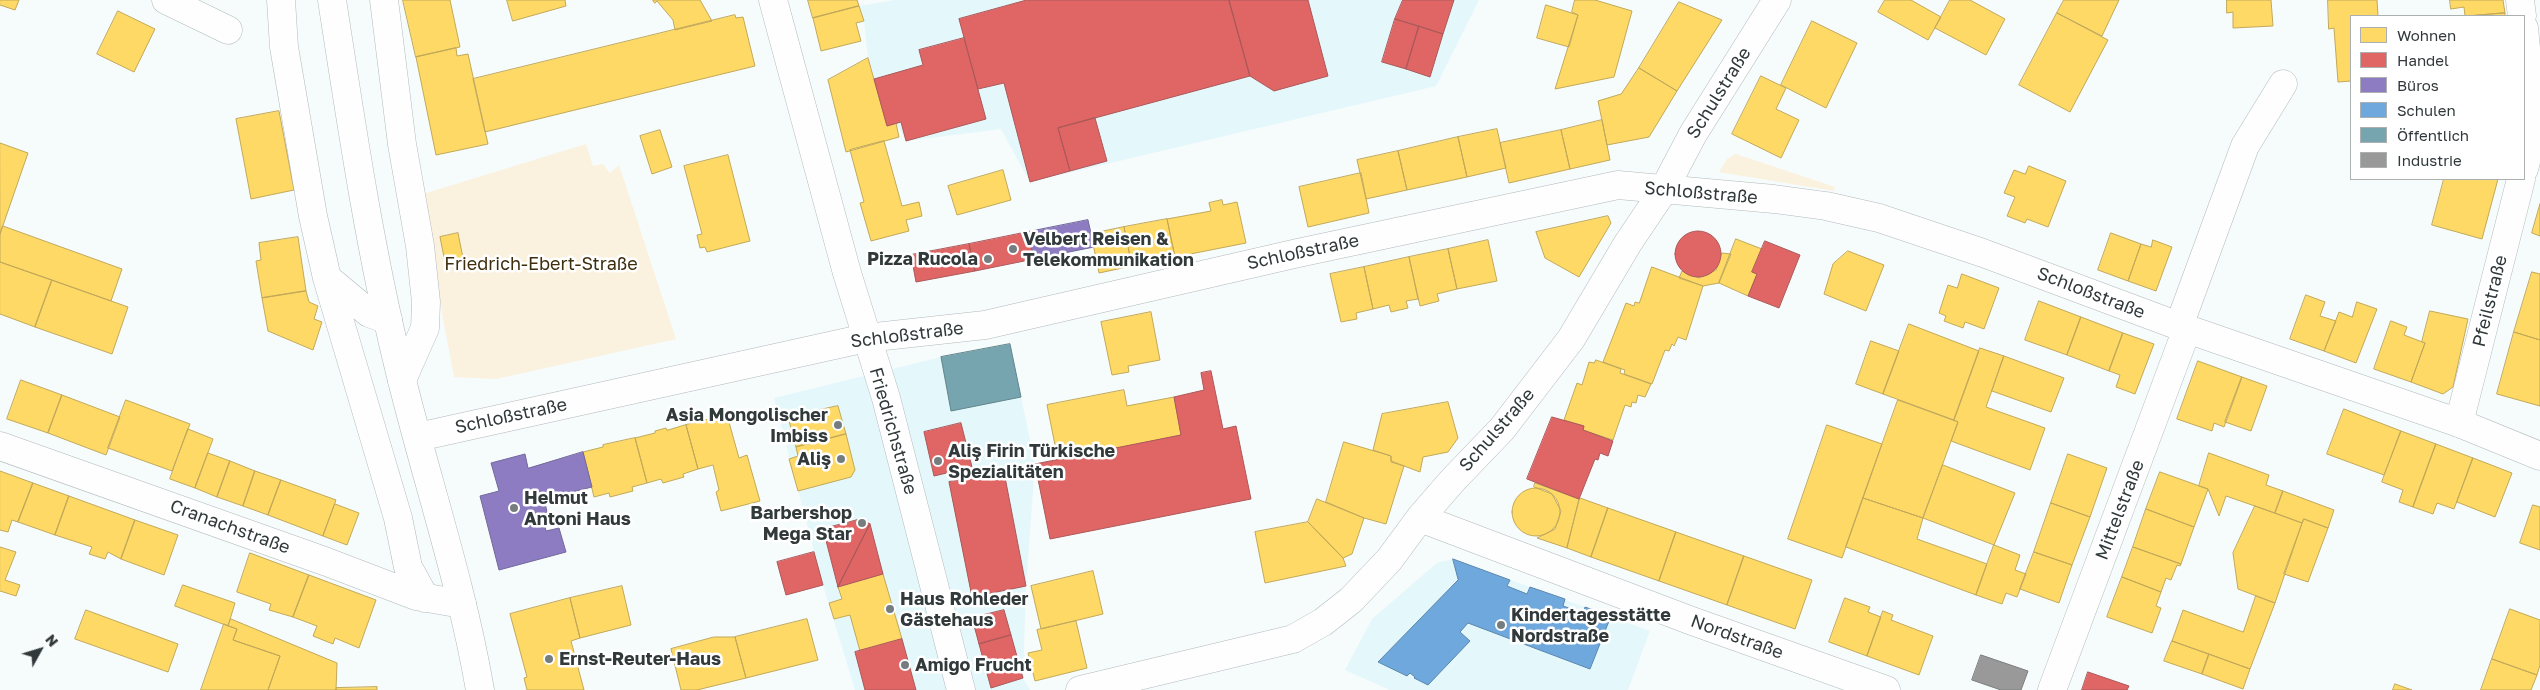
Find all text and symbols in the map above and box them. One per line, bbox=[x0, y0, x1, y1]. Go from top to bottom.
legend bbox=[2350, 15, 2525, 180]
text: Wohnen bbox=[2397, 26, 2456, 44]
street label: Schulstraße bbox=[1682, 43, 1756, 143]
text: Handel bbox=[2397, 51, 2449, 69]
text: Büros bbox=[2397, 76, 2439, 94]
text: Schulen bbox=[2397, 101, 2456, 119]
text: Öffentlich bbox=[2397, 126, 2469, 144]
text: Industrie bbox=[2397, 151, 2462, 169]
street label: Schloßstraße bbox=[1643, 177, 1759, 209]
place label: Velbert Reisen & Telekommunikation bbox=[1023, 228, 1194, 270]
street label: Schloßstraße bbox=[1245, 230, 1361, 274]
marker: Velbert Reisen & Telekommunikation bbox=[1007, 243, 1019, 255]
place label: Pizza Rucola bbox=[867, 248, 978, 270]
park label: Friedrich-Ebert-Straße bbox=[444, 253, 638, 275]
marker: Pizza Rucola bbox=[982, 253, 994, 265]
street label: Pfeilstraße bbox=[2468, 253, 2512, 349]
street label: Schloßstraße bbox=[2034, 263, 2148, 323]
street label: Schloßstraße bbox=[849, 317, 965, 353]
street label: Friedrichstraße bbox=[865, 365, 921, 497]
street label: Schulstraße bbox=[1455, 384, 1539, 476]
street label: Schloßstraße bbox=[453, 394, 569, 438]
place label: Asia Mongolischer Imbiss bbox=[666, 404, 828, 446]
marker: Asia Mongolischer Imbiss bbox=[832, 419, 844, 431]
place label: Aliş Firin Türkische Spezialitäten bbox=[948, 440, 1115, 482]
place label: Aliş bbox=[797, 448, 831, 470]
marker: Aliş bbox=[835, 453, 847, 465]
marker: Aliş Firin Türkische Spezialitäten bbox=[932, 455, 944, 467]
street label: Mittelstraße bbox=[2091, 457, 2149, 563]
place label: Helmut Antoni Haus bbox=[524, 487, 631, 530]
street label: Cranachstraße bbox=[167, 495, 293, 559]
marker: Helmut Antoni Haus bbox=[508, 502, 520, 514]
place label: Barbershop Mega Star bbox=[750, 502, 852, 544]
marker: Barbershop Mega Star bbox=[856, 517, 868, 529]
place label: Haus Rohleder Gästehaus bbox=[900, 588, 1029, 630]
marker: Haus Rohleder Gästehaus bbox=[884, 603, 896, 615]
place label: Kindertagesstätte Nordstraße bbox=[1511, 604, 1671, 646]
street label: Nordstraße bbox=[1688, 610, 1786, 664]
marker: Kindertagesstätte Nordstraße bbox=[1495, 619, 1507, 631]
north arrow bbox=[15, 625, 65, 675]
text: N bbox=[42, 631, 62, 650]
place label: Ernst-Reuter-Haus bbox=[559, 648, 721, 670]
marker: Ernst-Reuter-Haus bbox=[543, 653, 555, 665]
place label: Amigo Frucht bbox=[915, 654, 1032, 676]
marker: Amigo Frucht bbox=[899, 659, 911, 671]

